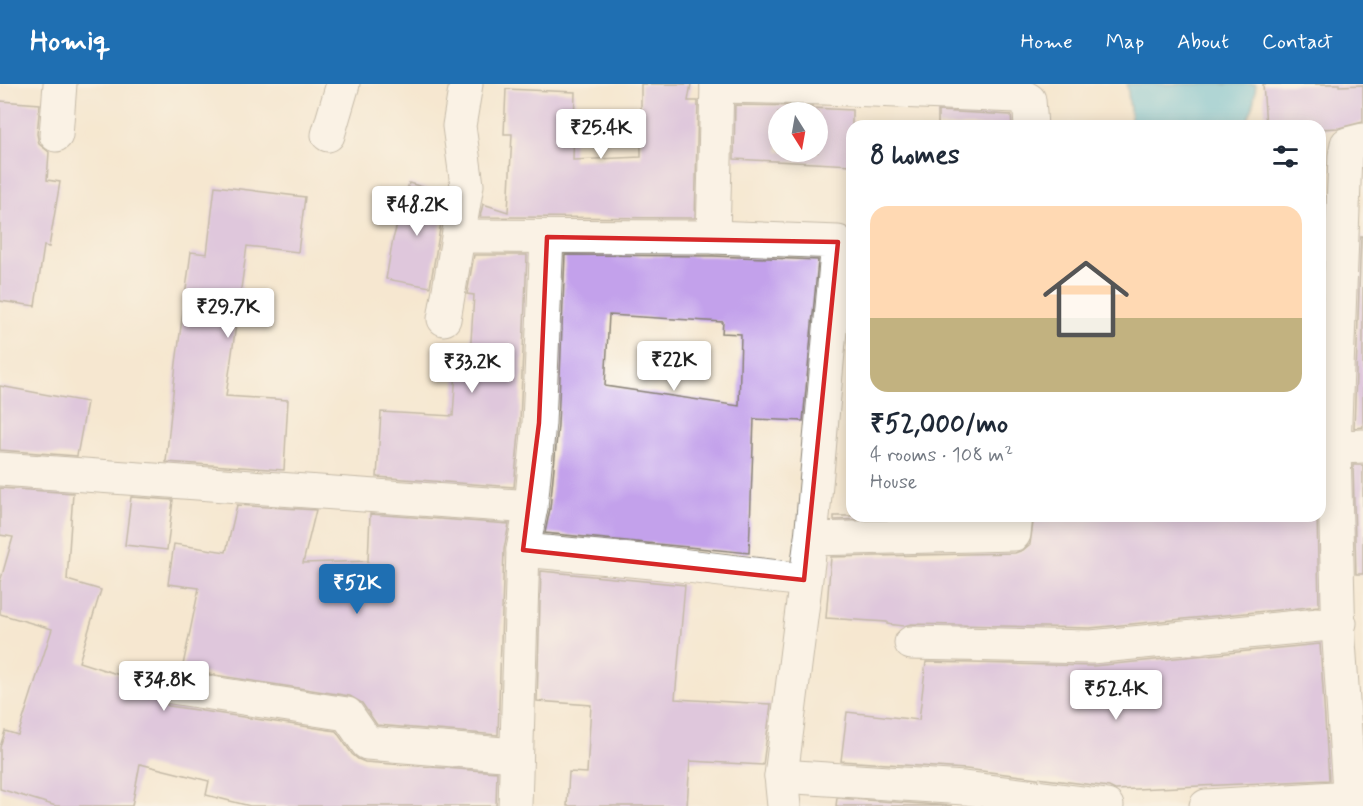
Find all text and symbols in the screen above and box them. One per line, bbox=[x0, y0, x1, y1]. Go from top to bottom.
text: Homiq bbox=[30, 24, 110, 61]
text: Home bbox=[1021, 28, 1073, 56]
text: Map bbox=[1106, 28, 1144, 56]
text: About bbox=[1177, 28, 1229, 56]
text: Contact bbox=[1262, 28, 1333, 56]
north arrow bbox=[768, 102, 828, 162]
map controls bbox=[768, 102, 828, 162]
pin: ₹25.4K bbox=[552, 109, 650, 160]
text: ₹25.4K bbox=[570, 115, 632, 142]
text: 8 homes bbox=[870, 139, 960, 173]
icon: filters bbox=[1269, 140, 1302, 173]
pin: ₹48.2K bbox=[368, 186, 466, 237]
text: ₹48.2K bbox=[386, 192, 448, 219]
icon: home bbox=[1032, 245, 1140, 353]
pin: ₹29.7K bbox=[179, 288, 277, 339]
text: ₹29.7K bbox=[196, 294, 260, 321]
pin: ₹22K bbox=[638, 341, 710, 392]
pin: ₹33.2K bbox=[423, 343, 521, 394]
text: ₹22K bbox=[651, 347, 697, 374]
text: ₹33.2K bbox=[444, 349, 501, 376]
text: ₹52,000/mo bbox=[870, 408, 1008, 442]
text: 4 rooms · 108 m² bbox=[870, 442, 1013, 469]
text: House bbox=[870, 469, 917, 496]
pin: ₹52K bbox=[321, 564, 393, 615]
text: ₹52K bbox=[333, 570, 381, 597]
pin: ₹34.8K bbox=[115, 661, 213, 712]
text: ₹34.8K bbox=[133, 667, 195, 694]
pin: ₹52.4K bbox=[1067, 670, 1165, 721]
text: ₹52.4K bbox=[1084, 676, 1148, 703]

